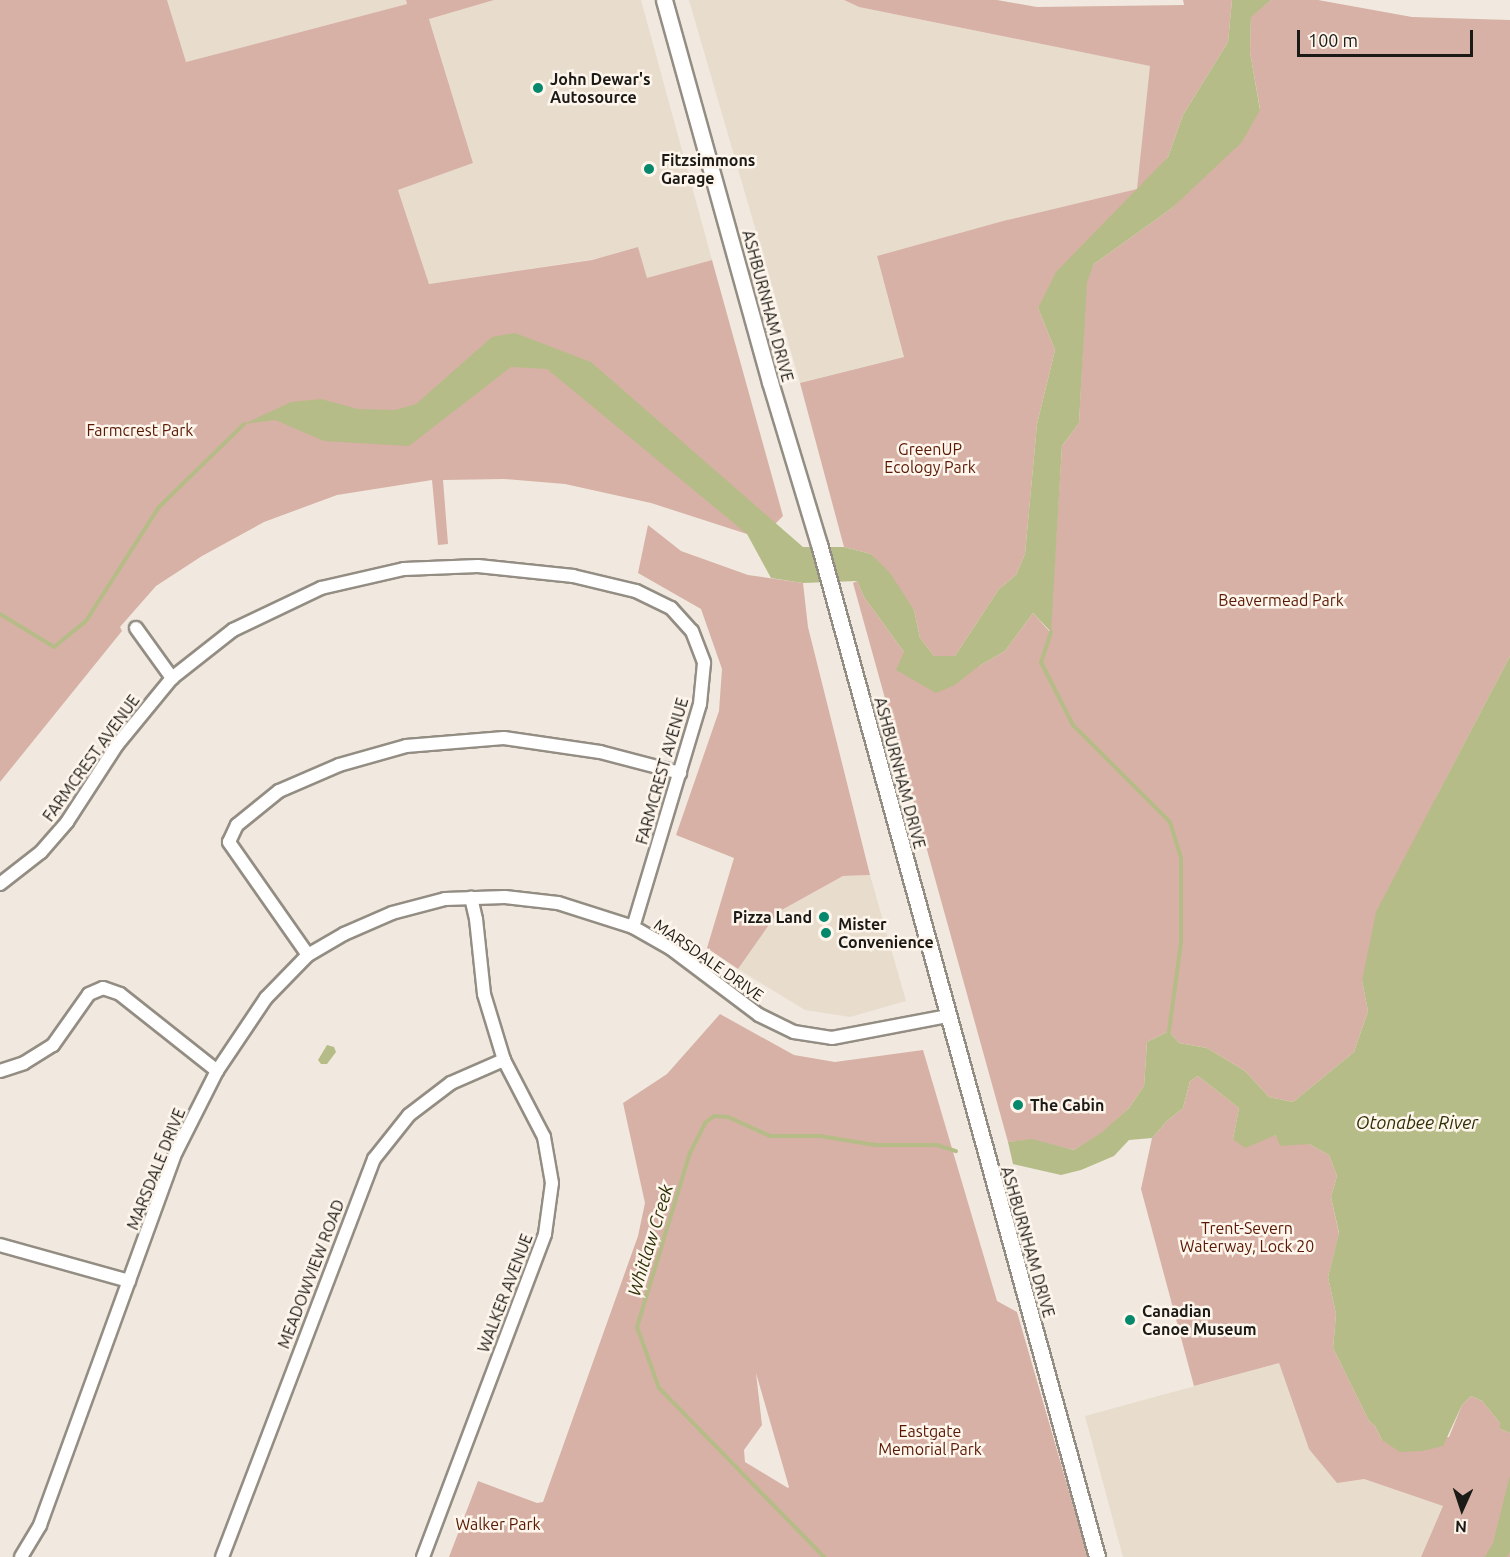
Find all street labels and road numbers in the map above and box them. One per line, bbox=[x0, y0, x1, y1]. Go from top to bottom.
street label: ASHBURNHAM DRIVE bbox=[738, 228, 798, 384]
street label: FARMCREST AVENUE bbox=[39, 691, 143, 825]
street label: FARMCREST AVENUE bbox=[632, 695, 692, 847]
street label: ASHBURNHAM DRIVE bbox=[870, 695, 930, 851]
street label: MARSDALE DRIVE bbox=[650, 915, 768, 1005]
street label: MARSDALE DRIVE bbox=[123, 1105, 189, 1233]
street label: ASHBURNHAM DRIVE bbox=[997, 1164, 1059, 1320]
street label: MEADOWVIEW ROAD bbox=[274, 1197, 348, 1351]
street label: WALKER AVENUE bbox=[474, 1231, 536, 1355]

